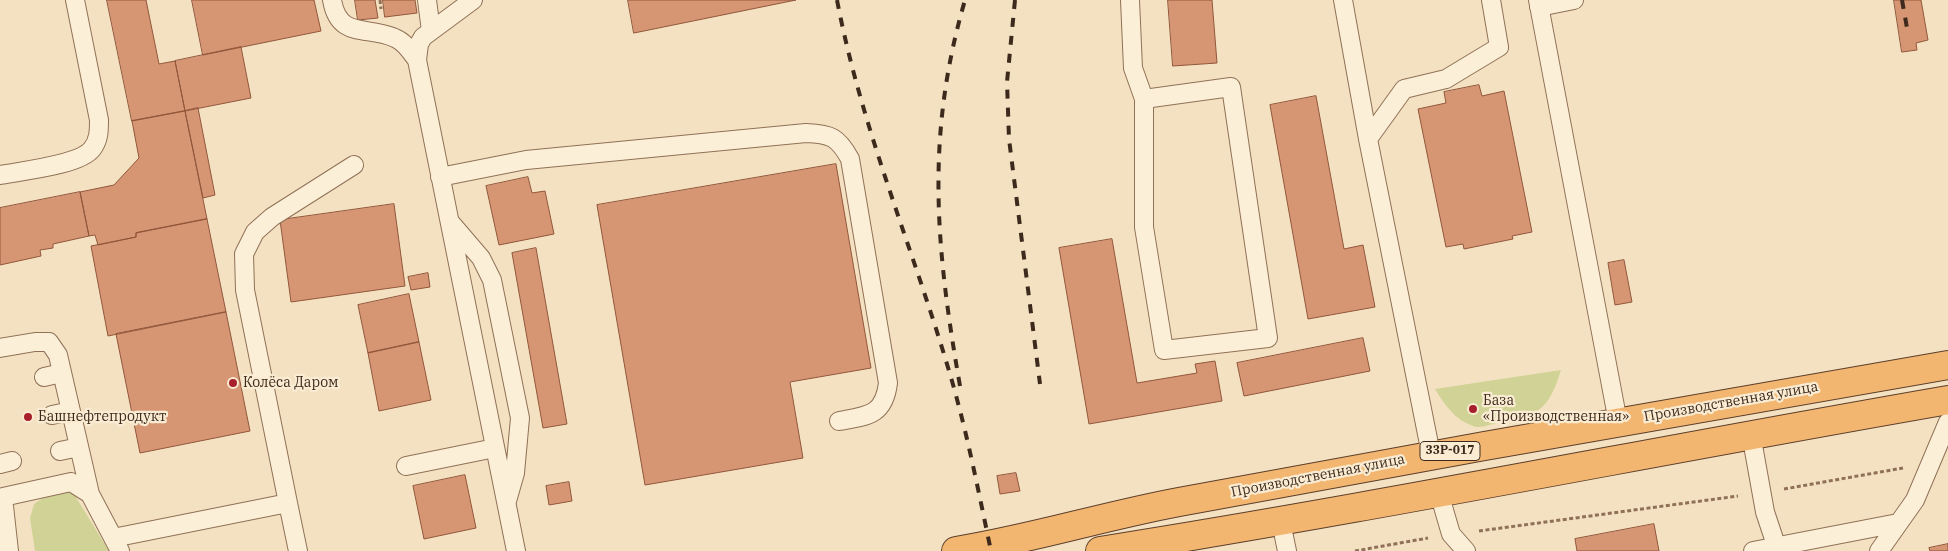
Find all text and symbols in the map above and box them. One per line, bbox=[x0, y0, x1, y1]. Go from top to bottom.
place label: Колёса Даром bbox=[243, 375, 339, 391]
marker: Колёса Даром bbox=[227, 377, 239, 389]
street label: Производственная улица bbox=[1643, 378, 1819, 426]
place label: База «Производственная» bbox=[1483, 393, 1629, 426]
marker: База «Производственная» bbox=[1467, 403, 1479, 415]
place label: Башнефтепродукт bbox=[38, 409, 166, 425]
marker: Башнефтепродукт bbox=[22, 411, 34, 423]
road number: 33Р-017 bbox=[1420, 442, 1480, 461]
street label: Производственная улица bbox=[1230, 451, 1406, 501]

